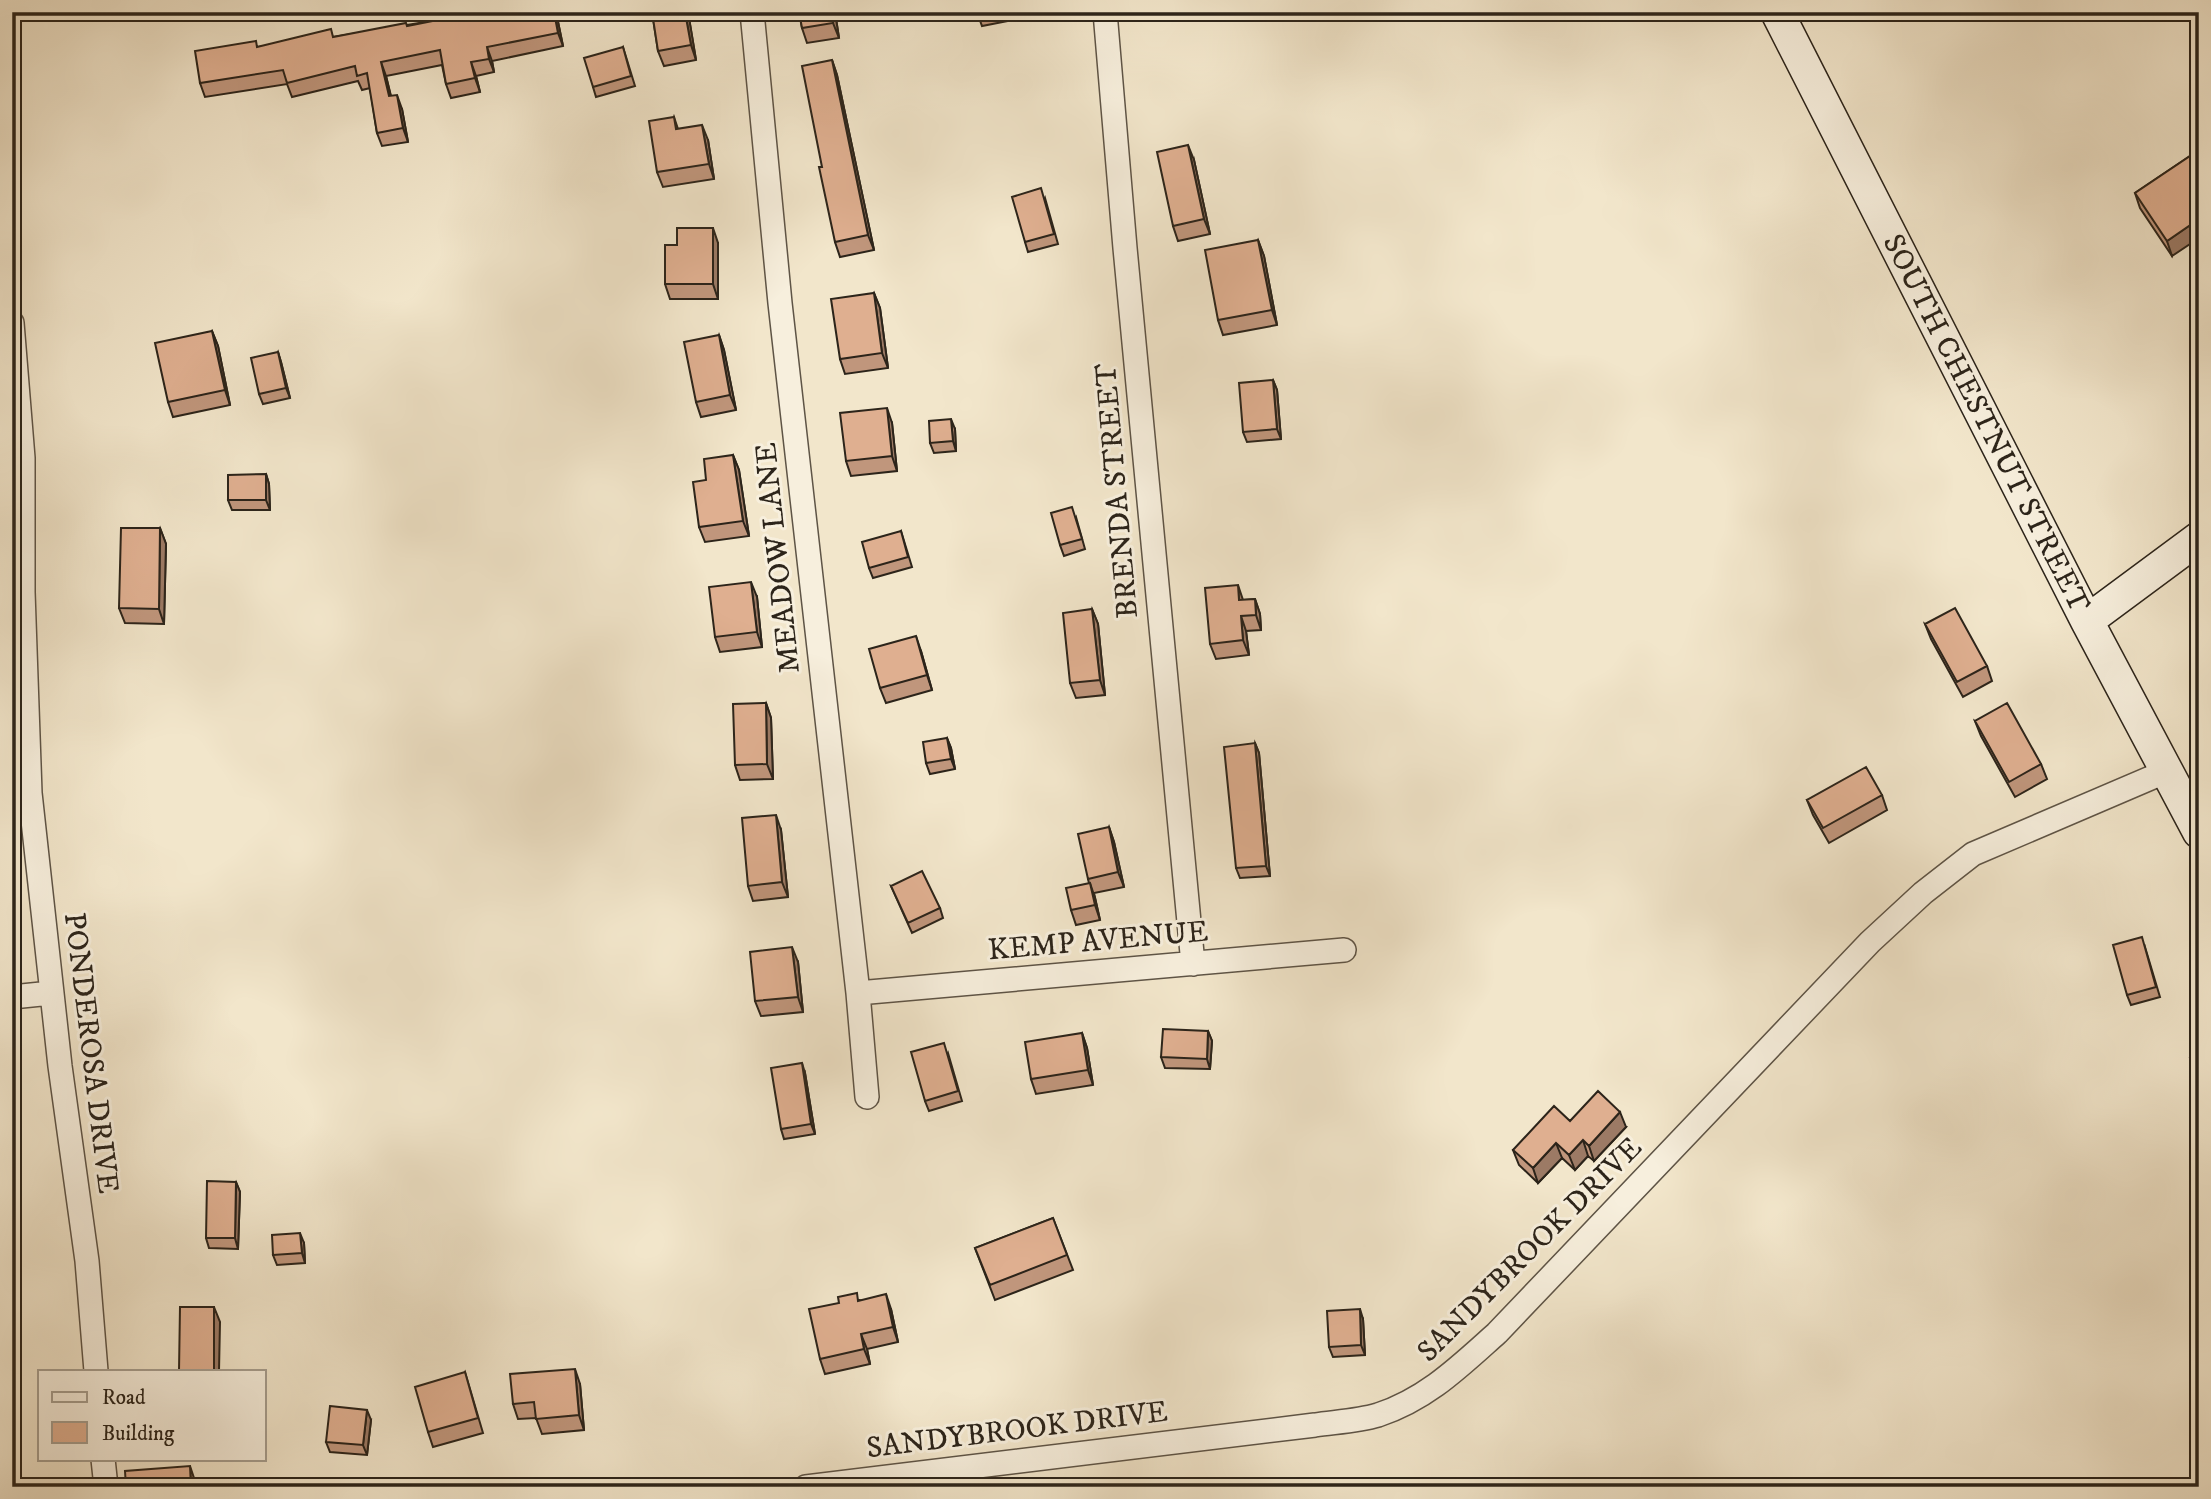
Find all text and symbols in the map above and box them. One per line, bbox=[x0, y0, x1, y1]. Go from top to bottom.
street label: SOUTH CHESTNUT STREET bbox=[1874, 228, 2098, 619]
street label: BRENDA STREET bbox=[1088, 362, 1147, 620]
street label: MEADOW LANE bbox=[748, 441, 809, 675]
street label: PONDEROSA DRIVE bbox=[55, 910, 126, 1196]
street label: KEMP AVENUE bbox=[986, 913, 1210, 970]
street label: SANDYBROOK DRIVE bbox=[1410, 1130, 1650, 1370]
legend bbox=[38, 1370, 266, 1460]
text: Road bbox=[102, 1385, 146, 1411]
street label: SANDYBROOK DRIVE bbox=[864, 1394, 1170, 1467]
text: Building bbox=[102, 1421, 175, 1447]

